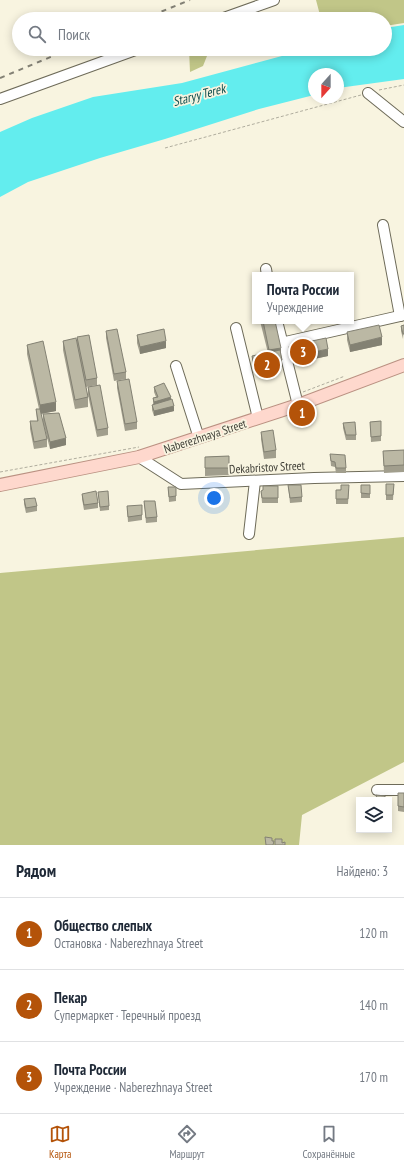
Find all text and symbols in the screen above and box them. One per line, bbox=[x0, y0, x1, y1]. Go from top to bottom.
search box bbox=[12, 12, 392, 56]
icon: search bbox=[26, 23, 48, 45]
text: Поиск bbox=[58, 25, 90, 44]
north arrow bbox=[308, 68, 344, 104]
water label: Staryy Terek bbox=[171, 79, 229, 110]
popup bbox=[252, 272, 354, 324]
text: Почта России bbox=[267, 280, 339, 299]
text: Учреждение bbox=[267, 299, 324, 316]
pin: 3 bbox=[290, 337, 316, 367]
pin: 2 bbox=[254, 350, 280, 380]
pin: 1 bbox=[289, 398, 315, 428]
street label: Naberezhnaya Street bbox=[162, 415, 249, 456]
street label: Dekabristov Street bbox=[229, 457, 306, 476]
your location bbox=[204, 488, 224, 508]
map controls bbox=[356, 797, 392, 833]
button: layers bbox=[356, 797, 392, 833]
text: Рядом bbox=[16, 860, 56, 882]
text: Найдено: 3 bbox=[337, 863, 388, 880]
text: Общество слепых bbox=[54, 916, 152, 935]
text: 1 bbox=[26, 925, 32, 942]
text: 120 m bbox=[359, 925, 388, 942]
text: Остановка · Naberezhnaya Street bbox=[54, 935, 203, 952]
text: Пекар bbox=[54, 988, 87, 1007]
text: 2 bbox=[26, 997, 32, 1014]
text: 140 m bbox=[359, 997, 388, 1014]
text: Супермаркет · Теречный проезд bbox=[54, 1007, 201, 1024]
text: Почта России bbox=[54, 1060, 126, 1079]
text: 3 bbox=[26, 1069, 32, 1086]
text: 170 m bbox=[359, 1069, 388, 1086]
text: Учреждение · Naberezhnaya Street bbox=[54, 1079, 212, 1096]
tab: Карта bbox=[49, 1123, 71, 1161]
tab: Маршрут bbox=[169, 1123, 205, 1161]
tab: Сохранённые bbox=[303, 1123, 355, 1161]

